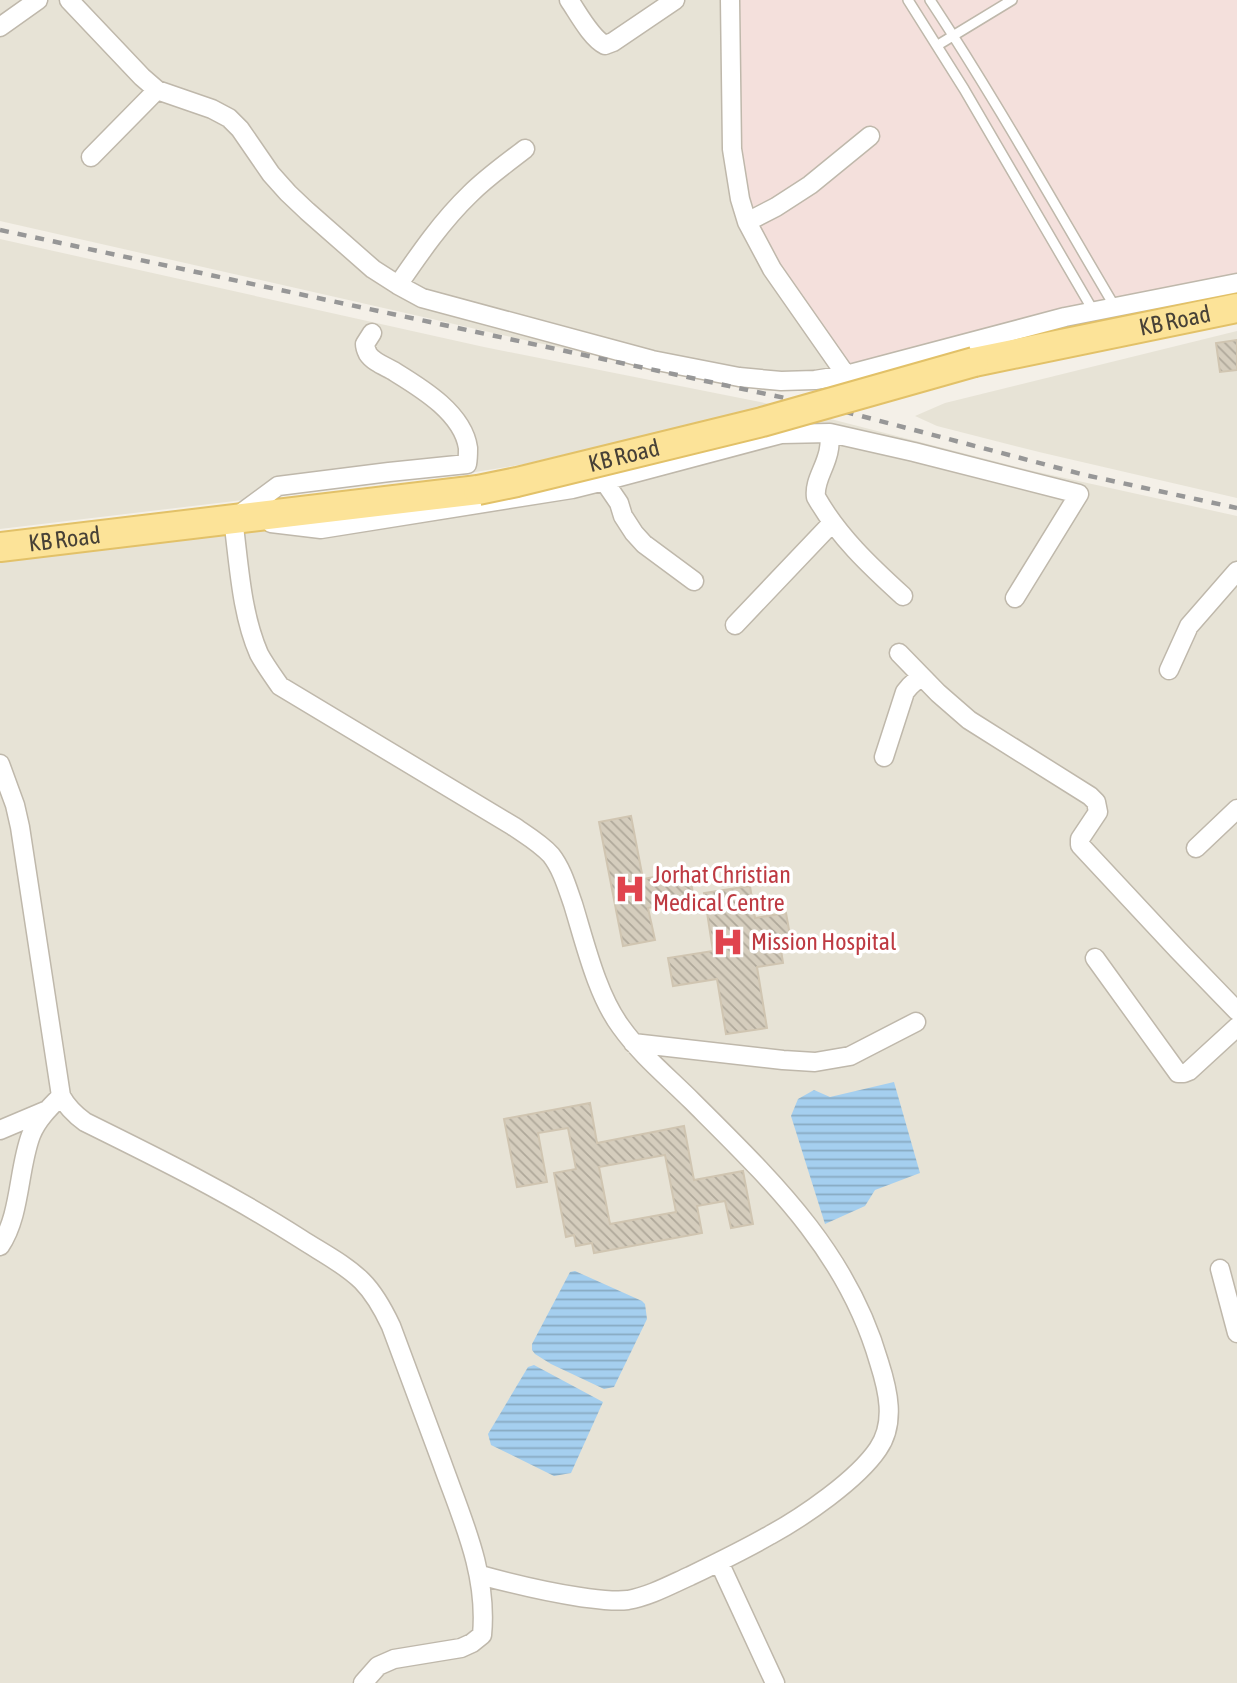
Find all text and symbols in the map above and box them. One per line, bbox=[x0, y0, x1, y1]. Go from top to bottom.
street label: KB Road bbox=[1137, 300, 1213, 341]
street label: KB Road bbox=[586, 434, 662, 477]
street label: KB Road bbox=[27, 521, 102, 556]
place label: Jorhat Christian Medical Centre bbox=[653, 861, 791, 916]
hospital icon: Jorhat Christian Medical Centre bbox=[613, 872, 647, 906]
hospital icon: Mission Hospital bbox=[711, 925, 745, 959]
place label: Mission Hospital bbox=[751, 928, 897, 955]

